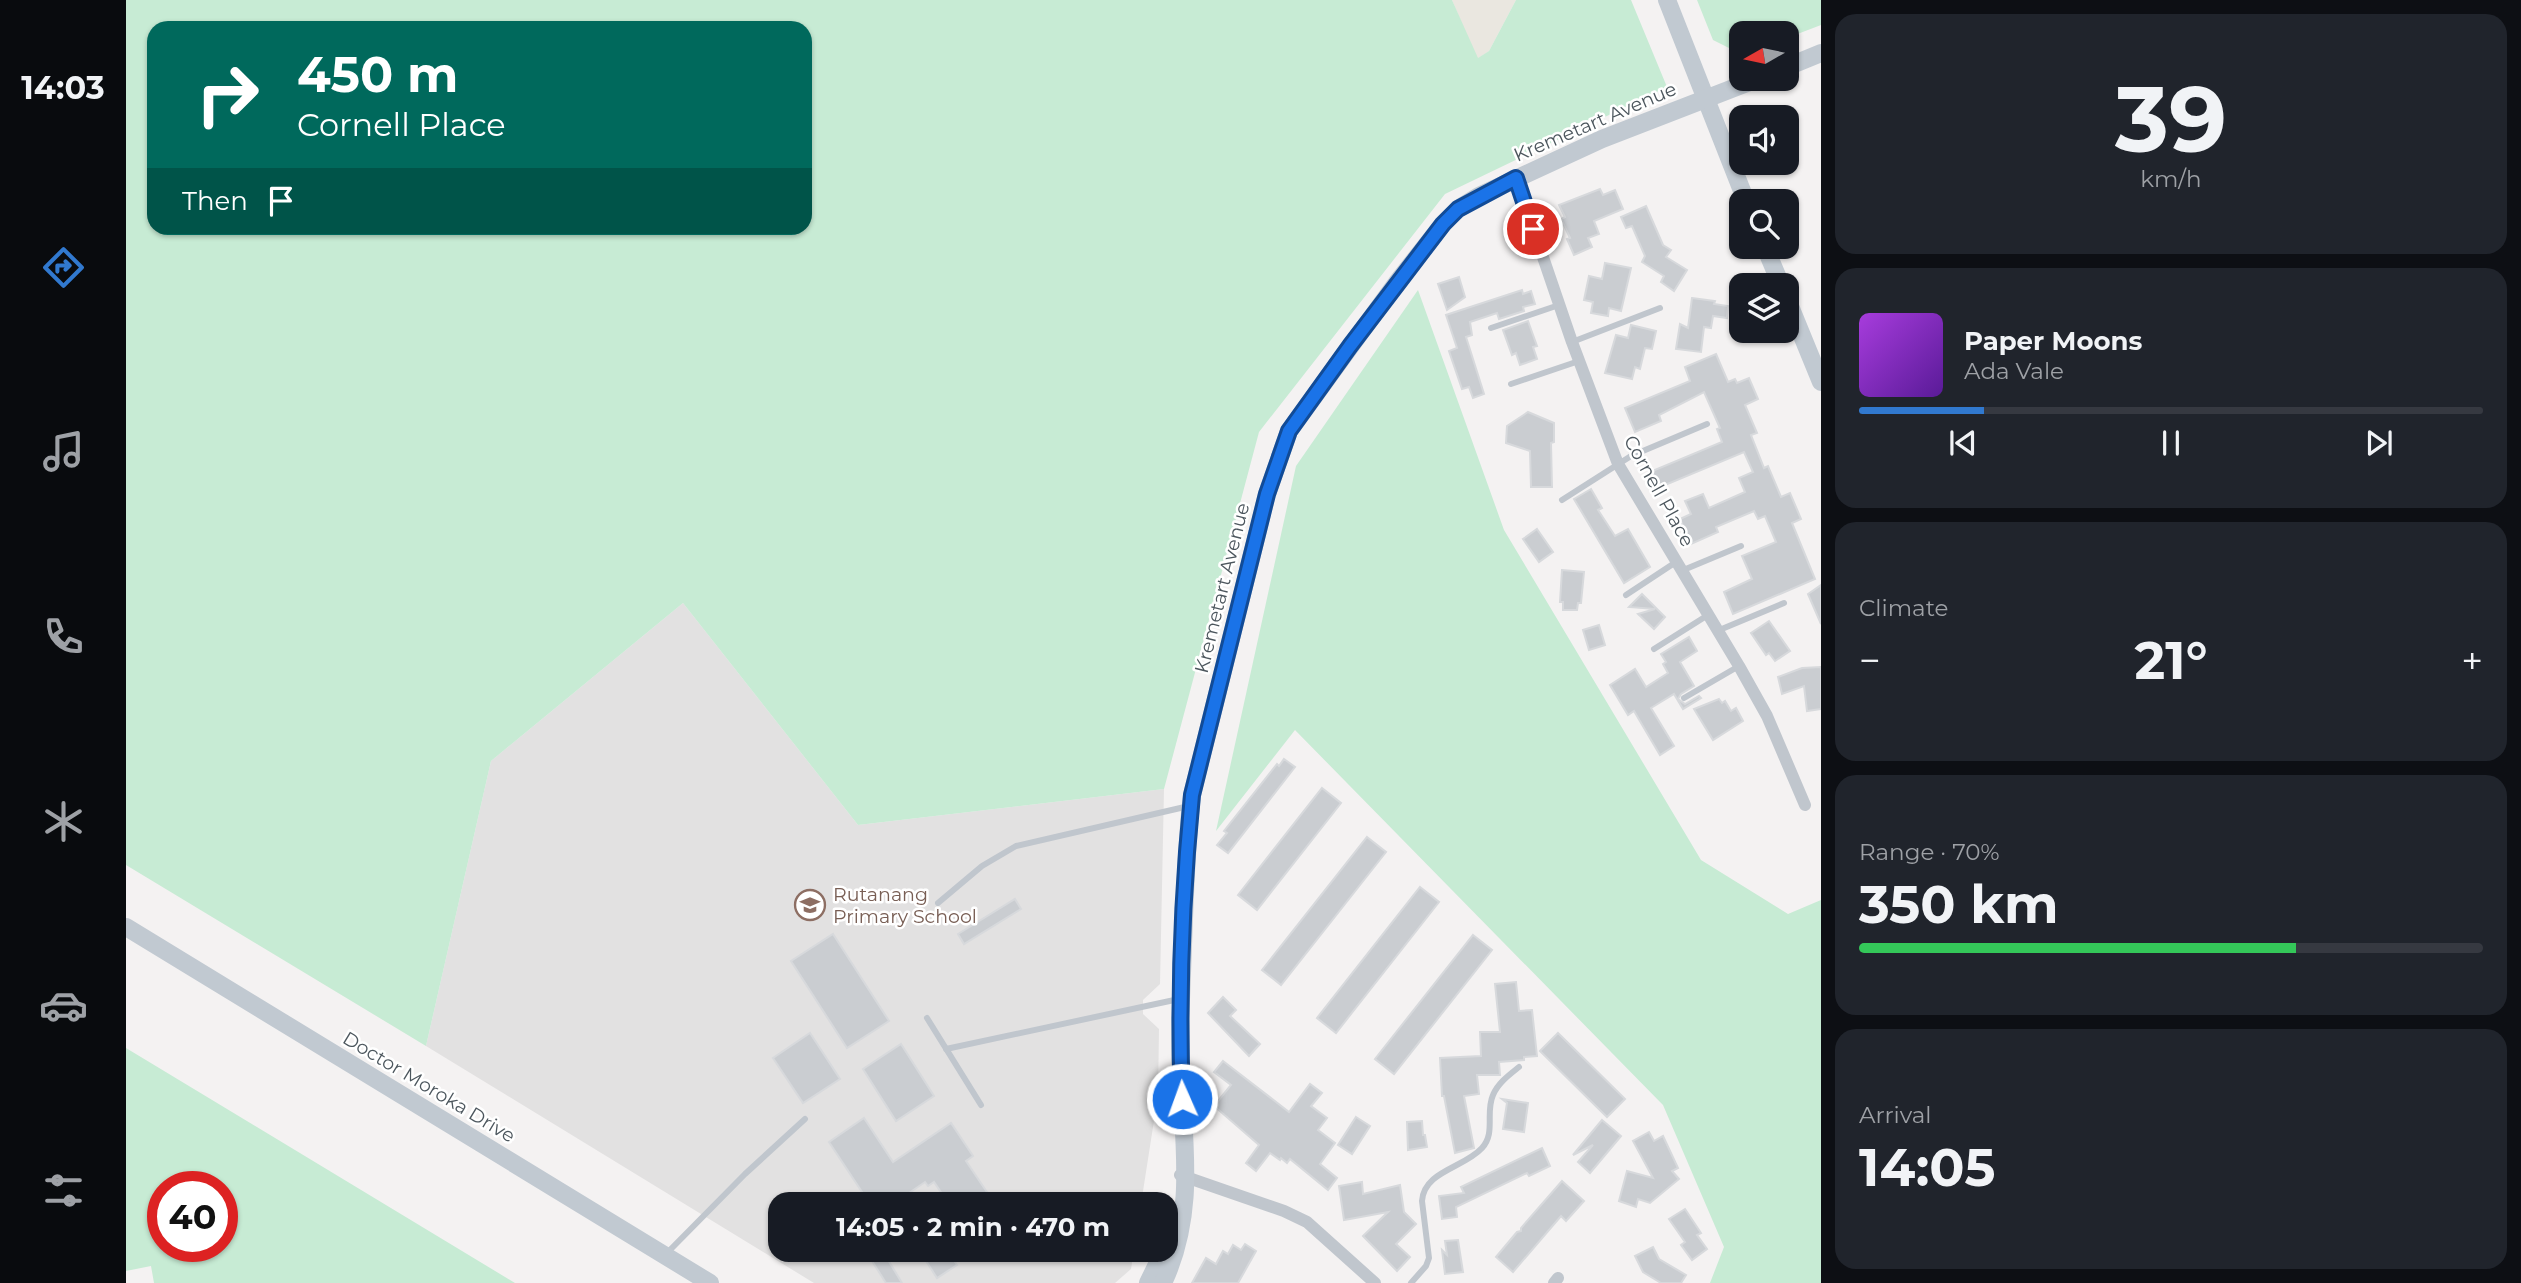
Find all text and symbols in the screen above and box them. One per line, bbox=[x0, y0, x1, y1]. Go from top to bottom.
north arrow bbox=[1729, 21, 1799, 91]
map controls bbox=[1729, 21, 1799, 343]
text: 450 m bbox=[297, 45, 458, 104]
icon: right bbox=[182, 49, 273, 140]
text: 39 bbox=[2115, 64, 2227, 175]
text: 14:03 bbox=[21, 68, 105, 107]
street label: Kremetart Avenue bbox=[1510, 77, 1680, 167]
text: Cornell Place bbox=[297, 105, 506, 144]
button: sound bbox=[1729, 105, 1799, 175]
text: km/h bbox=[2140, 165, 2202, 193]
icon: arrive bbox=[262, 182, 300, 220]
text: Then bbox=[182, 185, 248, 217]
button: search bbox=[1729, 189, 1799, 259]
pin bbox=[1503, 199, 1563, 259]
icon: arrive bbox=[1514, 210, 1552, 248]
icon: directions bbox=[39, 243, 88, 292]
button: layers bbox=[1729, 273, 1799, 343]
text: Paper Moons bbox=[1964, 325, 2142, 357]
text: Ada Vale bbox=[1964, 357, 2064, 385]
icon: previous bbox=[1944, 424, 1982, 462]
icon: pause bbox=[2152, 424, 2190, 462]
icon: next bbox=[2360, 424, 2398, 462]
icon: music bbox=[39, 427, 88, 476]
street label: Cornell Place bbox=[1619, 431, 1699, 551]
street label: Kremetart Avenue bbox=[1190, 500, 1254, 676]
text: Climate bbox=[1859, 594, 1948, 622]
icon: phone bbox=[39, 612, 88, 661]
text: 21° bbox=[2135, 629, 2207, 692]
text: − bbox=[1859, 637, 1881, 684]
text: + bbox=[2461, 637, 2483, 684]
icon: climate bbox=[39, 797, 88, 846]
text: Range · 70% bbox=[1859, 838, 2000, 866]
text: 350 km bbox=[1859, 873, 2059, 936]
place label: Rutanang Primary School bbox=[833, 883, 977, 928]
school or university icon: Rutanang Primary School bbox=[793, 888, 827, 922]
icon: car bbox=[39, 981, 88, 1030]
street label: Doctor Moroka Drive bbox=[339, 1026, 519, 1148]
position arrow bbox=[1145, 1062, 1219, 1136]
text: Arrival bbox=[1859, 1101, 1932, 1129]
text: 14:05 bbox=[1859, 1136, 1996, 1199]
icon: filters bbox=[39, 1166, 88, 1215]
speed limit sign: 40 bbox=[147, 1171, 238, 1262]
text: 14:05 · 2 min · 470 m bbox=[836, 1211, 1110, 1243]

